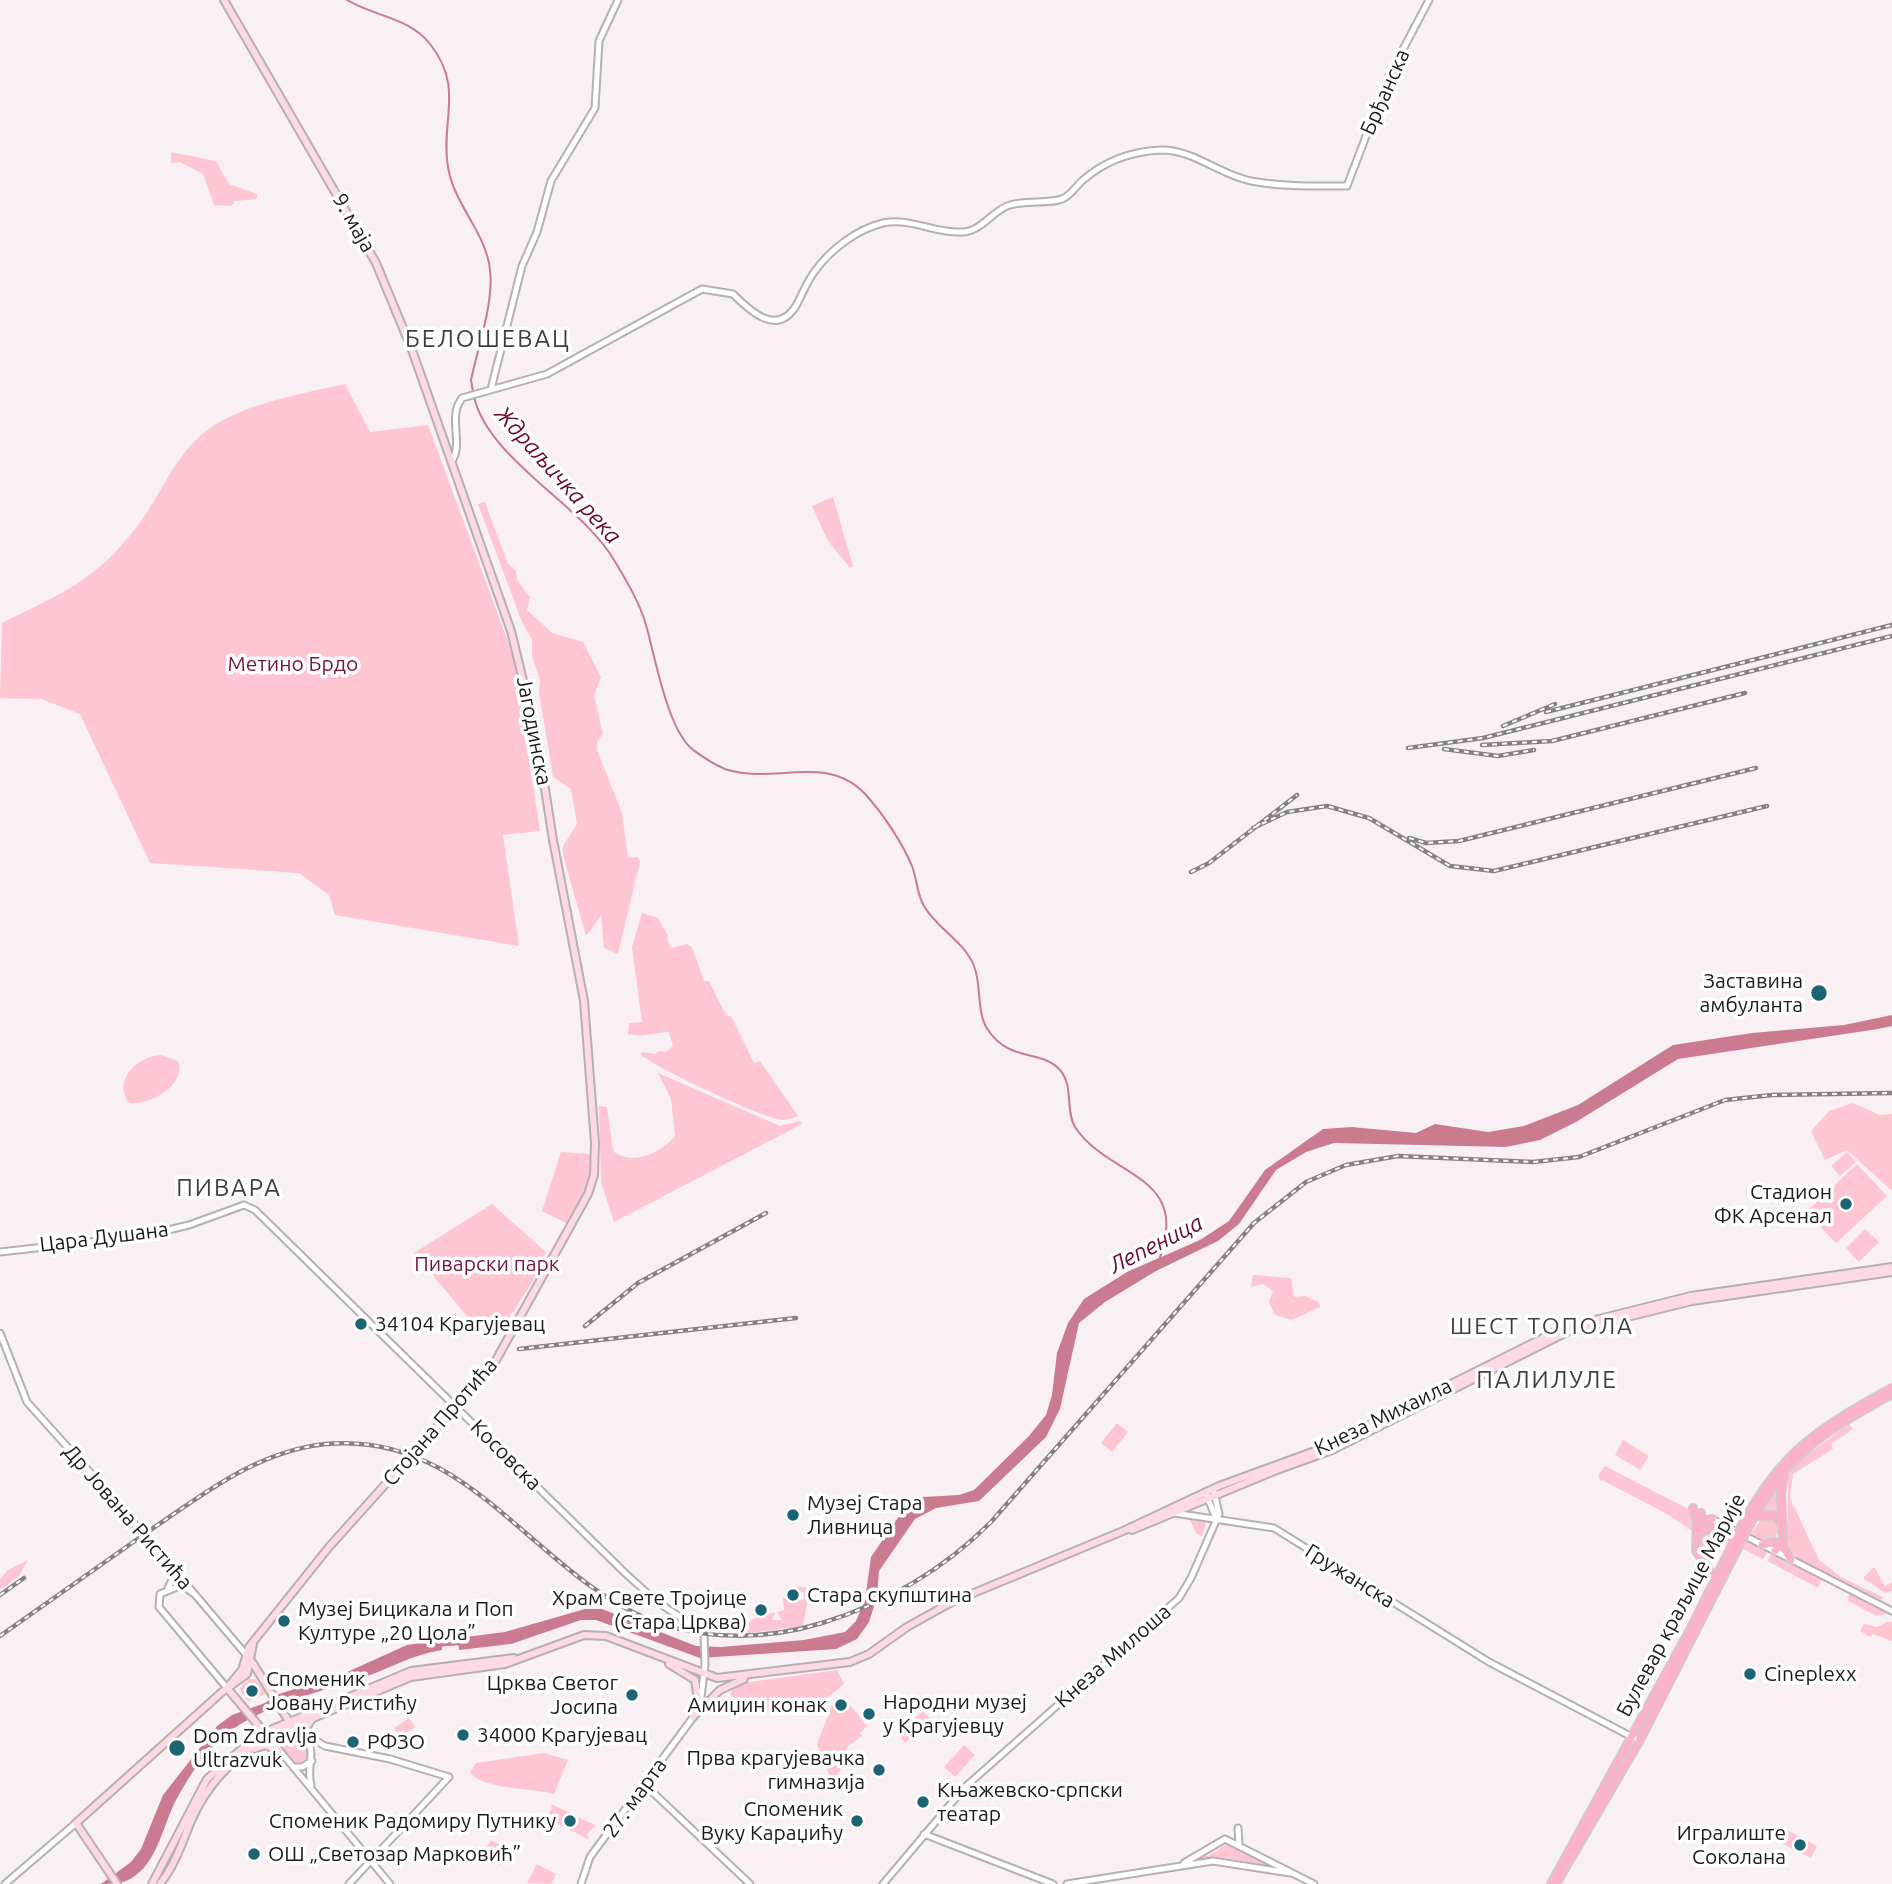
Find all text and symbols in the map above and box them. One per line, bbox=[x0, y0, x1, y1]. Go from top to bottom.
street label: Брђанска bbox=[1355, 45, 1415, 139]
street label: 9. маја bbox=[327, 189, 381, 257]
district label: БЕЛОШЕВАЦ bbox=[406, 325, 570, 353]
water label: Ждраљичка река bbox=[489, 401, 627, 549]
park label: Метино Брдо bbox=[228, 651, 358, 677]
street label: Јагодинска bbox=[511, 674, 557, 788]
place label: Заставина амбуланта bbox=[1699, 968, 1803, 1018]
marker: Заставина амбуланта bbox=[1809, 983, 1829, 1003]
district label: ПИВАРА bbox=[177, 1174, 281, 1202]
place label: Стадион ФК Арсенал bbox=[1714, 1179, 1832, 1229]
marker: Стадион ФК Арсенал bbox=[1838, 1196, 1854, 1212]
water label: Лепеница bbox=[1105, 1209, 1207, 1279]
street label: Цара Душана bbox=[38, 1217, 170, 1257]
park label: Пиварски парк bbox=[414, 1251, 560, 1277]
place label: 34104 Крагујевац bbox=[375, 1311, 545, 1337]
district label: ШЕСТ ТОПОЛА bbox=[1451, 1312, 1633, 1340]
marker: 34104 Крагујевац bbox=[353, 1316, 369, 1332]
street label: Стојана Протића bbox=[378, 1353, 502, 1491]
district label: ПАЛИЛУЛЕ bbox=[1477, 1366, 1617, 1394]
street label: Кнеза Михаила bbox=[1310, 1373, 1456, 1461]
street label: Косовска bbox=[465, 1414, 547, 1496]
street label: Др Јована Ристића bbox=[58, 1439, 198, 1595]
street label: Булевар краљице Марије bbox=[1611, 1489, 1751, 1721]
place label: Музеј Стара Ливница bbox=[807, 1490, 923, 1540]
marker: Музеј Стара Ливница bbox=[785, 1507, 801, 1523]
street label: Гружанска bbox=[1300, 1539, 1400, 1613]
place label: Стара скупштина bbox=[807, 1582, 972, 1608]
place label: Храм Свете Тројице (Стара Црква) bbox=[552, 1585, 747, 1635]
marker: Стара скупштина bbox=[785, 1587, 801, 1603]
place label: Музеј Бицикала и Поп Културе „20 Цола” bbox=[298, 1596, 513, 1646]
street label: Кнеза Милоша bbox=[1050, 1599, 1176, 1713]
marker: Храм Свете Тројице (Стара Црква) bbox=[753, 1602, 769, 1618]
marker: Музеј Бицикала и Поп Културе „20 Цола” bbox=[276, 1613, 292, 1629]
place label: Cineplexx bbox=[1764, 1661, 1857, 1687]
place label: Споменик Јовану Ристићу bbox=[266, 1666, 417, 1716]
marker: Cineplexx bbox=[1742, 1666, 1758, 1682]
place label: Црква Светог Јосипа bbox=[487, 1670, 618, 1720]
marker: Споменик Јовану Ристићу bbox=[244, 1683, 260, 1699]
marker: Црква Светог Јосипа bbox=[624, 1687, 640, 1703]
place label: Народни музеј у Крагујевцу bbox=[883, 1689, 1027, 1739]
place label: Амиџин конак bbox=[688, 1692, 827, 1718]
marker: Амиџин конак bbox=[833, 1697, 849, 1713]
marker: Народни музеј у Крагујевцу bbox=[861, 1706, 877, 1722]
place label: 34000 Крагујевац bbox=[477, 1722, 647, 1748]
place label: Dom Zdravlja Ultrazvuk bbox=[193, 1723, 317, 1773]
marker: 34000 Крагујевац bbox=[455, 1727, 471, 1743]
place label: РФЗО bbox=[367, 1729, 425, 1755]
marker: РФЗО bbox=[345, 1734, 361, 1750]
marker: Dom Zdravlja Ultrazvuk bbox=[167, 1738, 187, 1758]
place label: Прва крагујевачка гимназија bbox=[686, 1745, 865, 1795]
street label: 27. марта bbox=[598, 1753, 672, 1843]
marker: Прва крагујевачка гимназија bbox=[871, 1762, 887, 1778]
place label: Књажевско-српски театар bbox=[937, 1777, 1123, 1827]
marker: Књажевско-српски театар bbox=[915, 1794, 931, 1810]
place label: Споменик Вуку Караџићу bbox=[701, 1796, 843, 1846]
place label: Споменик Радомиру Путнику bbox=[269, 1808, 556, 1834]
marker: Споменик Радомиру Путнику bbox=[562, 1813, 578, 1829]
marker: Споменик Вуку Караџићу bbox=[849, 1813, 865, 1829]
place label: Игралиште Соколана bbox=[1677, 1820, 1786, 1870]
marker: Игралиште Соколана bbox=[1792, 1837, 1808, 1853]
place label: ОШ „Светозар Марковић” bbox=[268, 1841, 521, 1867]
marker: ОШ „Светозар Марковић” bbox=[246, 1846, 262, 1862]

